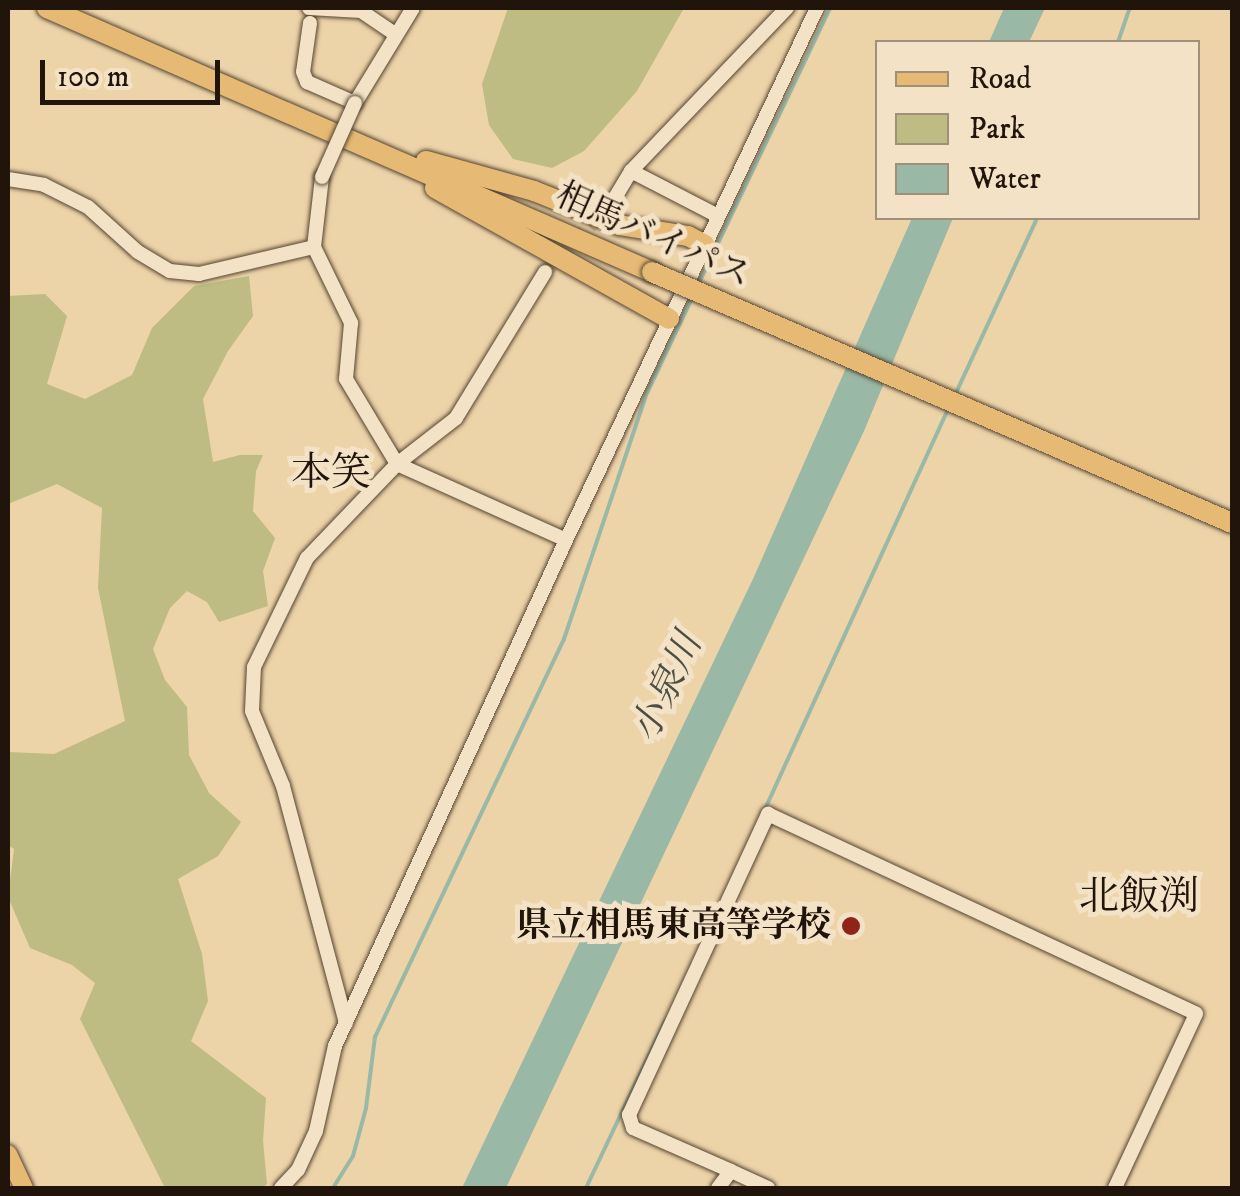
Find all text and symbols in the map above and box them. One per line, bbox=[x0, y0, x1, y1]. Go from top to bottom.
scale bar bbox=[45, 40, 225, 102]
legend bbox=[875, 40, 1200, 220]
text: 100 m bbox=[57, 59, 129, 96]
text: Road bbox=[969, 61, 1031, 98]
text: Park bbox=[969, 111, 1025, 148]
text: Water bbox=[969, 161, 1041, 198]
street label: 相馬バイパス bbox=[549, 174, 757, 298]
district label: 本笑 bbox=[291, 450, 371, 498]
water label: 小泉川 bbox=[623, 627, 713, 749]
district label: 北飯渕 bbox=[1079, 874, 1199, 922]
place label: 県立相馬東高等学校 bbox=[516, 905, 831, 947]
marker: 県立相馬東高等学校 bbox=[840, 915, 862, 937]

